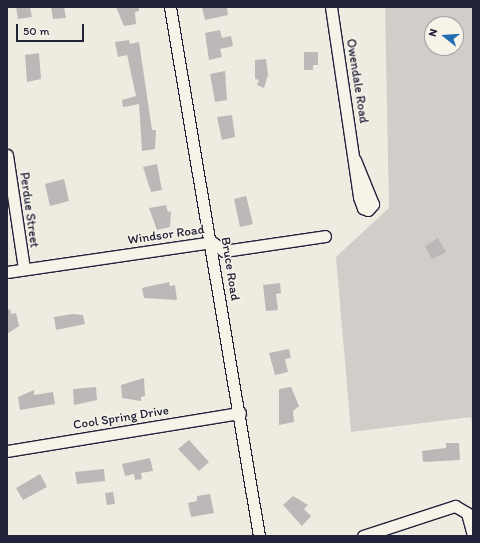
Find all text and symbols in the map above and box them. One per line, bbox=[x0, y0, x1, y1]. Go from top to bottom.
scale bar bbox=[18, 16, 86, 42]
north arrow bbox=[424, 16, 464, 56]
text: 50 m bbox=[23, 24, 49, 38]
text: N bbox=[426, 27, 440, 38]
street label: Owendale Road bbox=[343, 37, 371, 125]
street label: Perdue Street bbox=[16, 171, 42, 249]
street label: Windsor Road bbox=[127, 222, 205, 248]
street label: Bruce Road bbox=[217, 236, 243, 302]
street label: Cool Spring Drive bbox=[72, 403, 170, 433]

